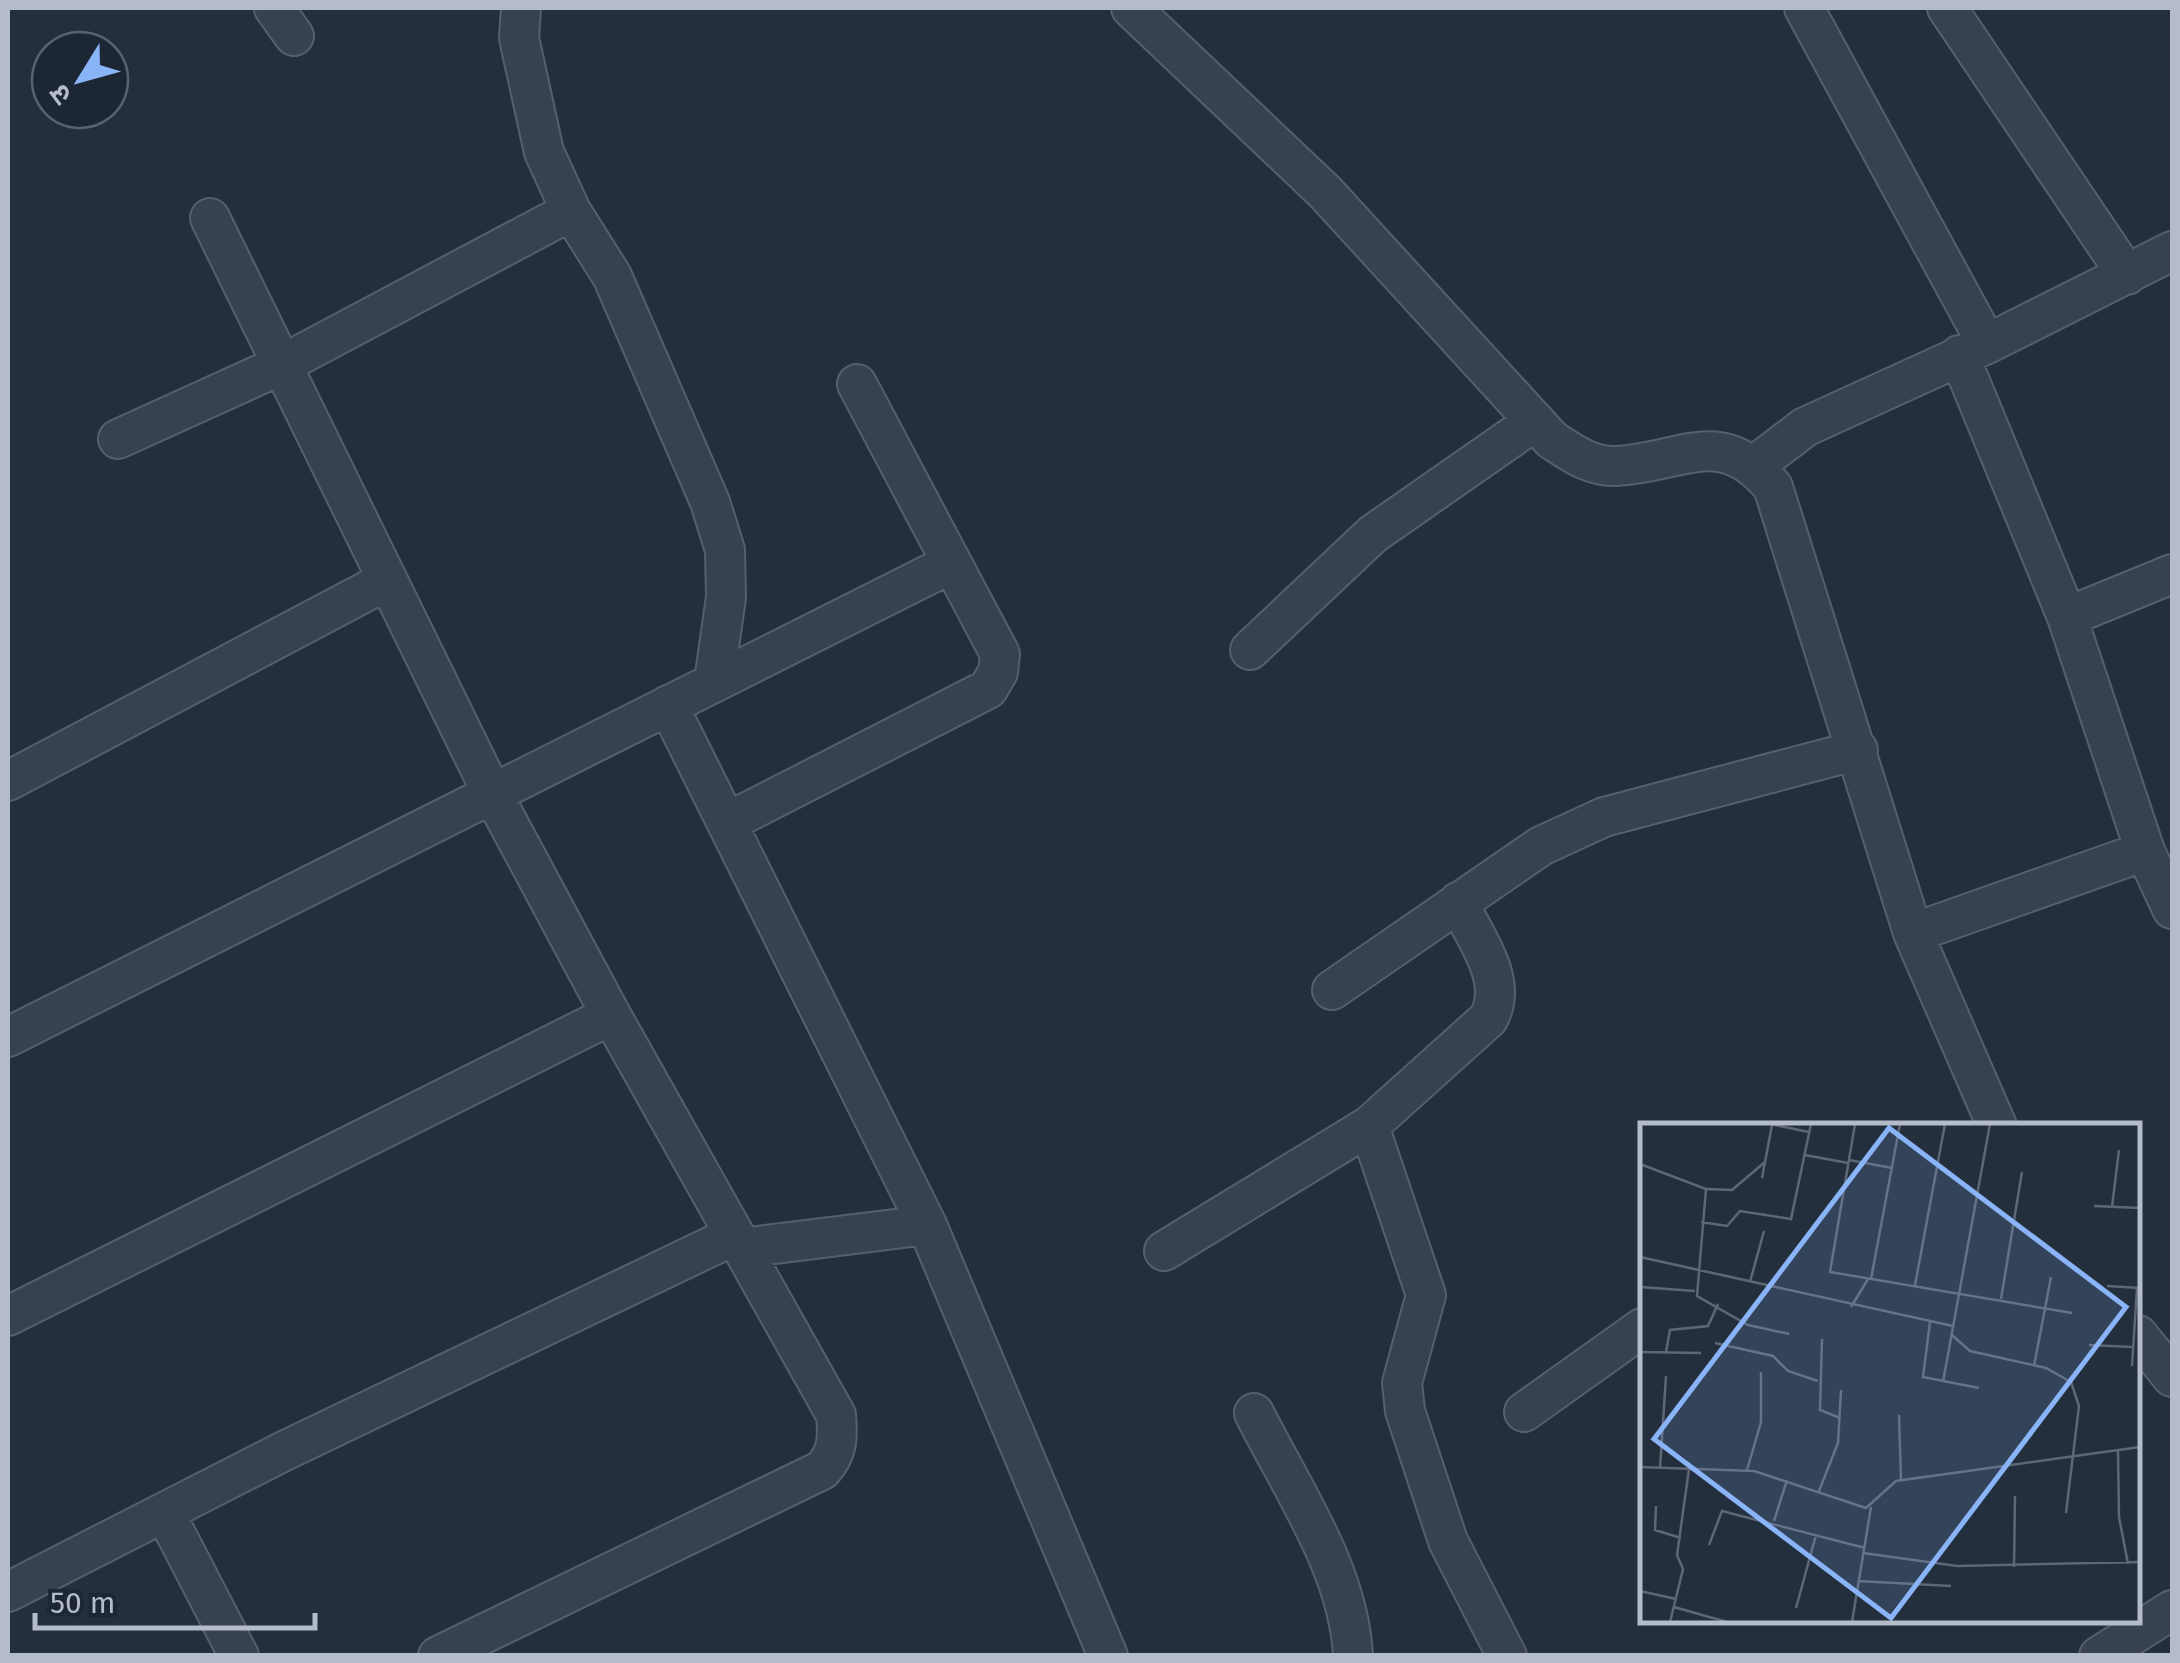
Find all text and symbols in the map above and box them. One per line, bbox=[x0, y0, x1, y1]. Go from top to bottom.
north arrow bbox=[30, 30, 130, 130]
text: उ bbox=[42, 78, 79, 111]
inset map bbox=[1640, 1123, 2140, 1623]
scale bar bbox=[35, 1568, 315, 1630]
text: 50 m bbox=[50, 1585, 115, 1621]

